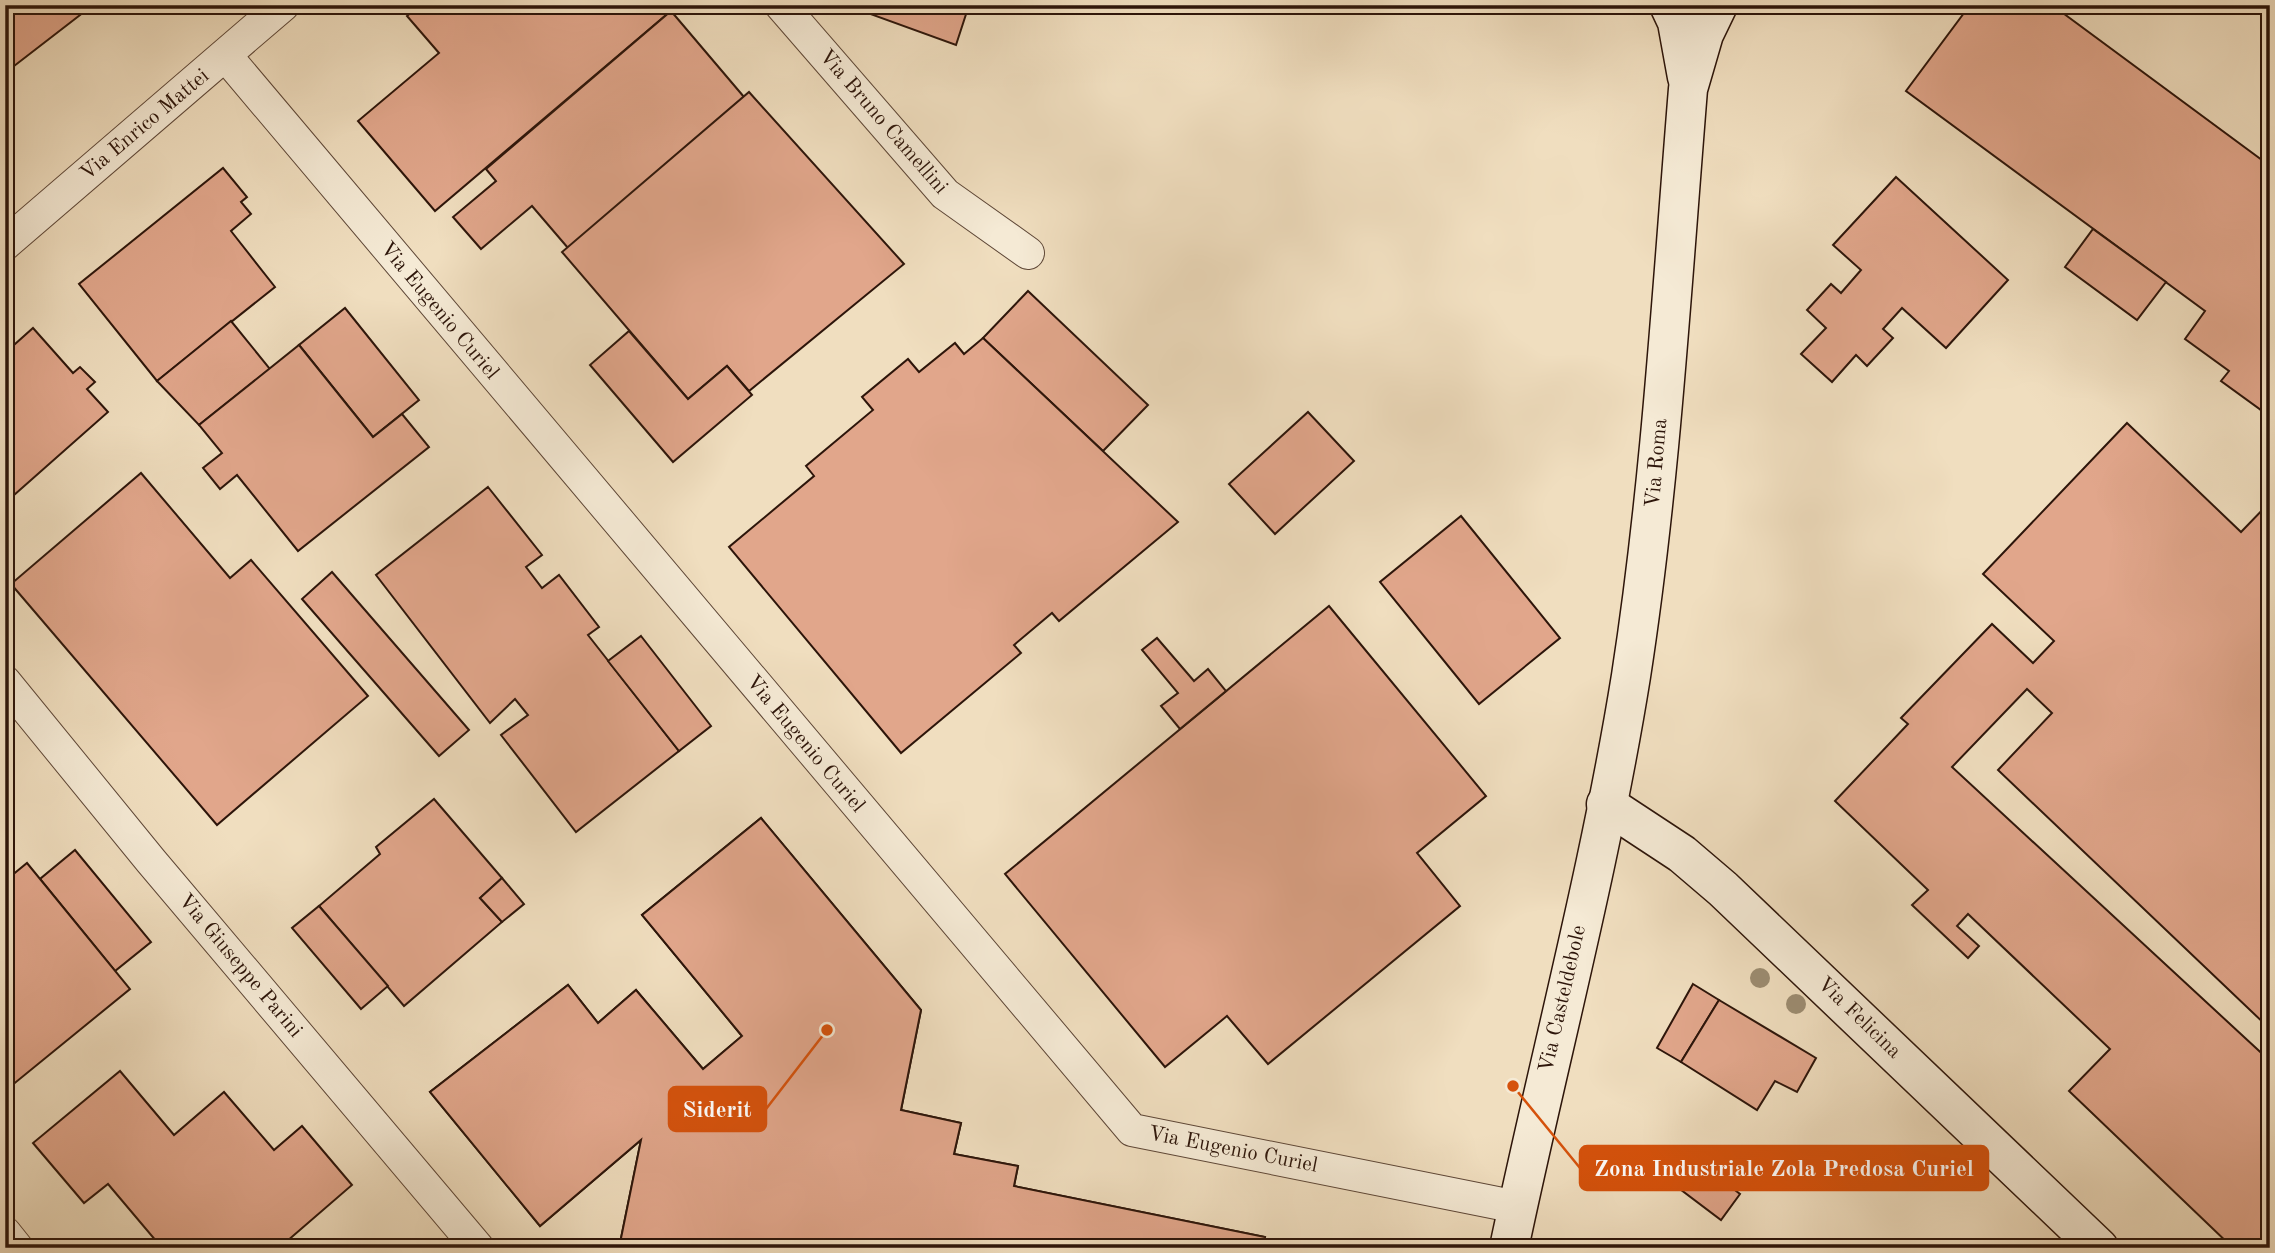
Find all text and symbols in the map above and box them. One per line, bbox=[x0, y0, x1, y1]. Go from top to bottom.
street label: Via Bruno Camellini bbox=[815, 46, 951, 198]
street label: Via Enrico Mattei bbox=[77, 65, 213, 185]
street label: Via Eugenio Curiel bbox=[376, 238, 503, 384]
street label: Via Roma bbox=[1643, 417, 1671, 509]
street label: Via Eugenio Curiel bbox=[742, 671, 869, 817]
street label: Via Giuseppe Parini bbox=[174, 890, 306, 1042]
street label: Via Casteldebole bbox=[1536, 923, 1590, 1075]
street label: Via Felicina bbox=[1813, 973, 1905, 1063]
callout: Siderit bbox=[669, 1087, 766, 1131]
text: Siderit bbox=[682, 1099, 752, 1122]
street label: Via Eugenio Curiel bbox=[1147, 1123, 1320, 1177]
callout: Zona Industriale Zola Predosa Curiel bbox=[1580, 1146, 1988, 1190]
text: Zona Industriale Zola Predosa Curiel bbox=[1594, 1158, 1974, 1181]

